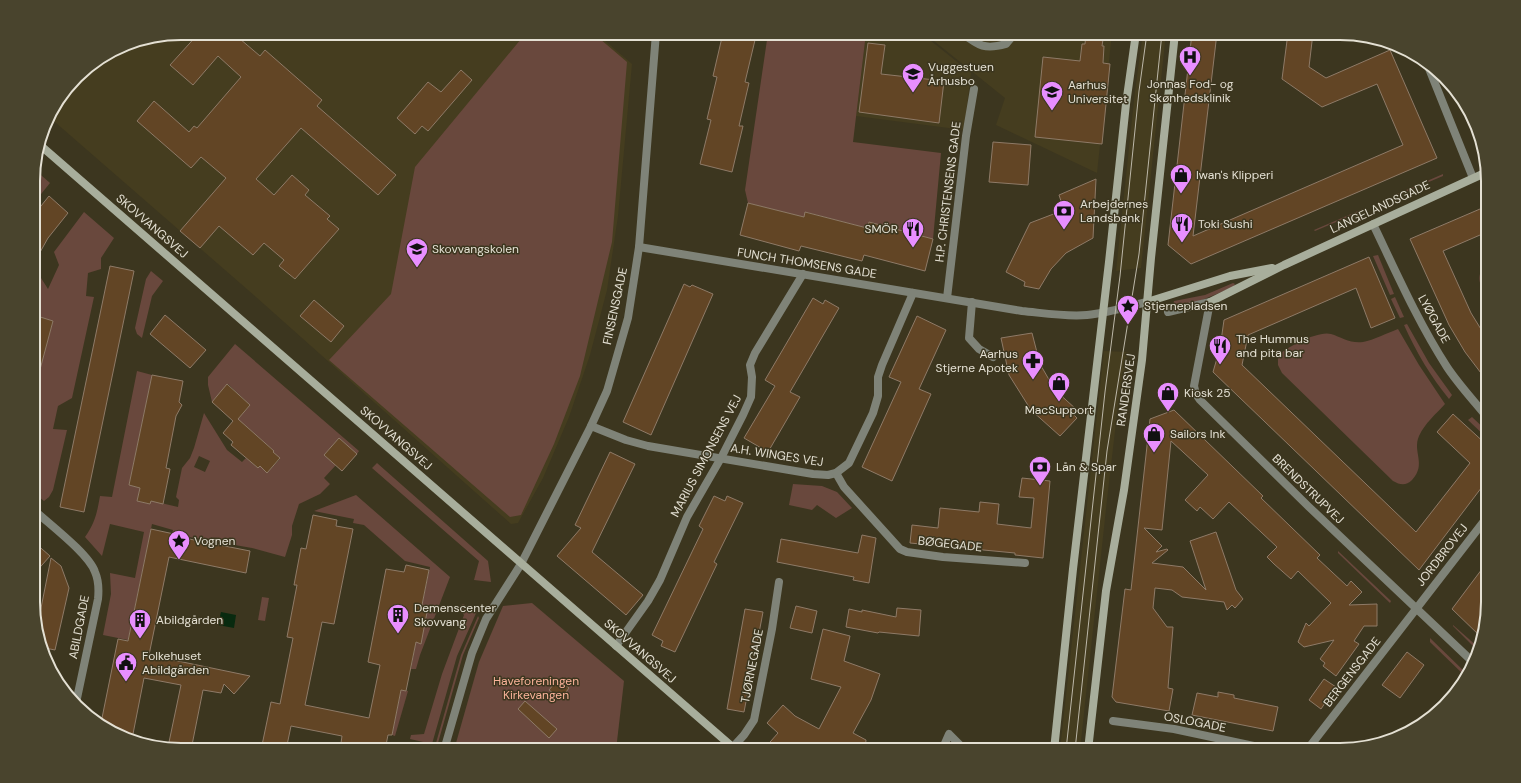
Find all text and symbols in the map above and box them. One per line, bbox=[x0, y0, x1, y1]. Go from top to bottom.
hospital icon: Jonnas Fod- og Skønhedsklinik bbox=[1177, 44, 1203, 77]
place label: Vuggestuen Århusbo bbox=[928, 59, 994, 89]
school or university icon: Vuggestuen Århusbo bbox=[900, 61, 926, 94]
place label: Jonnas Fod- og Skønhedsklinik bbox=[1147, 76, 1234, 106]
place label: Aarhus Universitet bbox=[1068, 77, 1128, 107]
school or university icon: Aarhus Universitet bbox=[1039, 79, 1065, 112]
street label: H.P. CHRISTENSENS GADE bbox=[931, 120, 965, 263]
shop icon: Iwan's Klipperi bbox=[1168, 162, 1194, 195]
place label: Iwan's Klipperi bbox=[1196, 167, 1274, 183]
street label: LANGELANDSGADE bbox=[1328, 177, 1433, 237]
street label: SKOVVANGSVEJ bbox=[113, 190, 191, 262]
place label: Arbejdernes Landsbank bbox=[1080, 196, 1148, 226]
bank icon: Arbejdernes Landsbank bbox=[1051, 198, 1077, 231]
restaurant icon: Toki Sushi bbox=[1169, 211, 1195, 244]
restaurant icon: SMÖR bbox=[900, 216, 926, 249]
place label: Toki Sushi bbox=[1198, 216, 1253, 232]
place label: SMÖR bbox=[865, 221, 898, 237]
school or university icon: Skovvangskolen bbox=[404, 236, 430, 269]
place label: Skovvangskolen bbox=[432, 241, 519, 257]
street label: FUNCH THOMSENS GADE bbox=[736, 244, 878, 282]
street label: FINSENSGADE bbox=[599, 266, 631, 346]
street label: LYØGADE bbox=[1414, 292, 1454, 346]
place icon: Stjernepladsen bbox=[1115, 293, 1141, 326]
place label: Stjernepladsen bbox=[1144, 298, 1228, 314]
place label: The Hummus and pita bar bbox=[1236, 331, 1309, 361]
restaurant icon: The Hummus and pita bar bbox=[1207, 333, 1233, 366]
place label: Aarhus Stjerne Apotek bbox=[936, 346, 1018, 376]
pharmacy icon: Aarhus Stjerne Apotek bbox=[1020, 348, 1046, 381]
street label: RANDERSVEJ bbox=[1113, 353, 1139, 427]
shop icon: MacSupport bbox=[1046, 370, 1072, 403]
shop icon: Kiosk 25 bbox=[1155, 380, 1181, 413]
place label: Kiosk 25 bbox=[1184, 385, 1231, 401]
street label: MARIUS SIMONSENS VEJ bbox=[667, 392, 745, 520]
street label: SKOVVANGSVEJ bbox=[357, 402, 435, 474]
place label: MacSupport bbox=[1025, 402, 1094, 418]
shop icon: Sailors Ink bbox=[1141, 421, 1167, 454]
place label: Sailors Ink bbox=[1170, 426, 1226, 442]
street label: A.H. WINGES VEJ bbox=[729, 440, 825, 470]
street label: BRENDSTRUPVEJ bbox=[1269, 451, 1347, 527]
bank icon: Lån & Spar bbox=[1027, 454, 1053, 487]
place label: Lån & Spar bbox=[1056, 459, 1117, 475]
street label: JORDBROVEJ bbox=[1413, 521, 1471, 589]
place icon: Vognen bbox=[166, 528, 192, 561]
place label: Vognen bbox=[194, 533, 236, 549]
street label: BØGEGADE bbox=[917, 533, 983, 555]
street label: ABILDGADE bbox=[65, 594, 93, 660]
place label: Demenscenter Skovvang bbox=[414, 600, 496, 630]
building icon: Demenscenter Skovvang bbox=[385, 602, 411, 635]
building icon: Abildgården bbox=[127, 607, 153, 640]
place label: Abildgården bbox=[156, 612, 223, 628]
street label: SKOVVANGSVEJ bbox=[601, 615, 679, 687]
street label: TJØRNEGADE bbox=[737, 627, 767, 705]
street label: BERGENSGADE bbox=[1320, 634, 1384, 710]
place label: Folkehuset Abildgården bbox=[142, 648, 209, 678]
public building icon: Folkehuset Abildgården bbox=[113, 650, 139, 683]
park label: Haveforeningen Kirkevangen bbox=[493, 673, 579, 703]
street label: OSLOGADE bbox=[1162, 708, 1228, 736]

